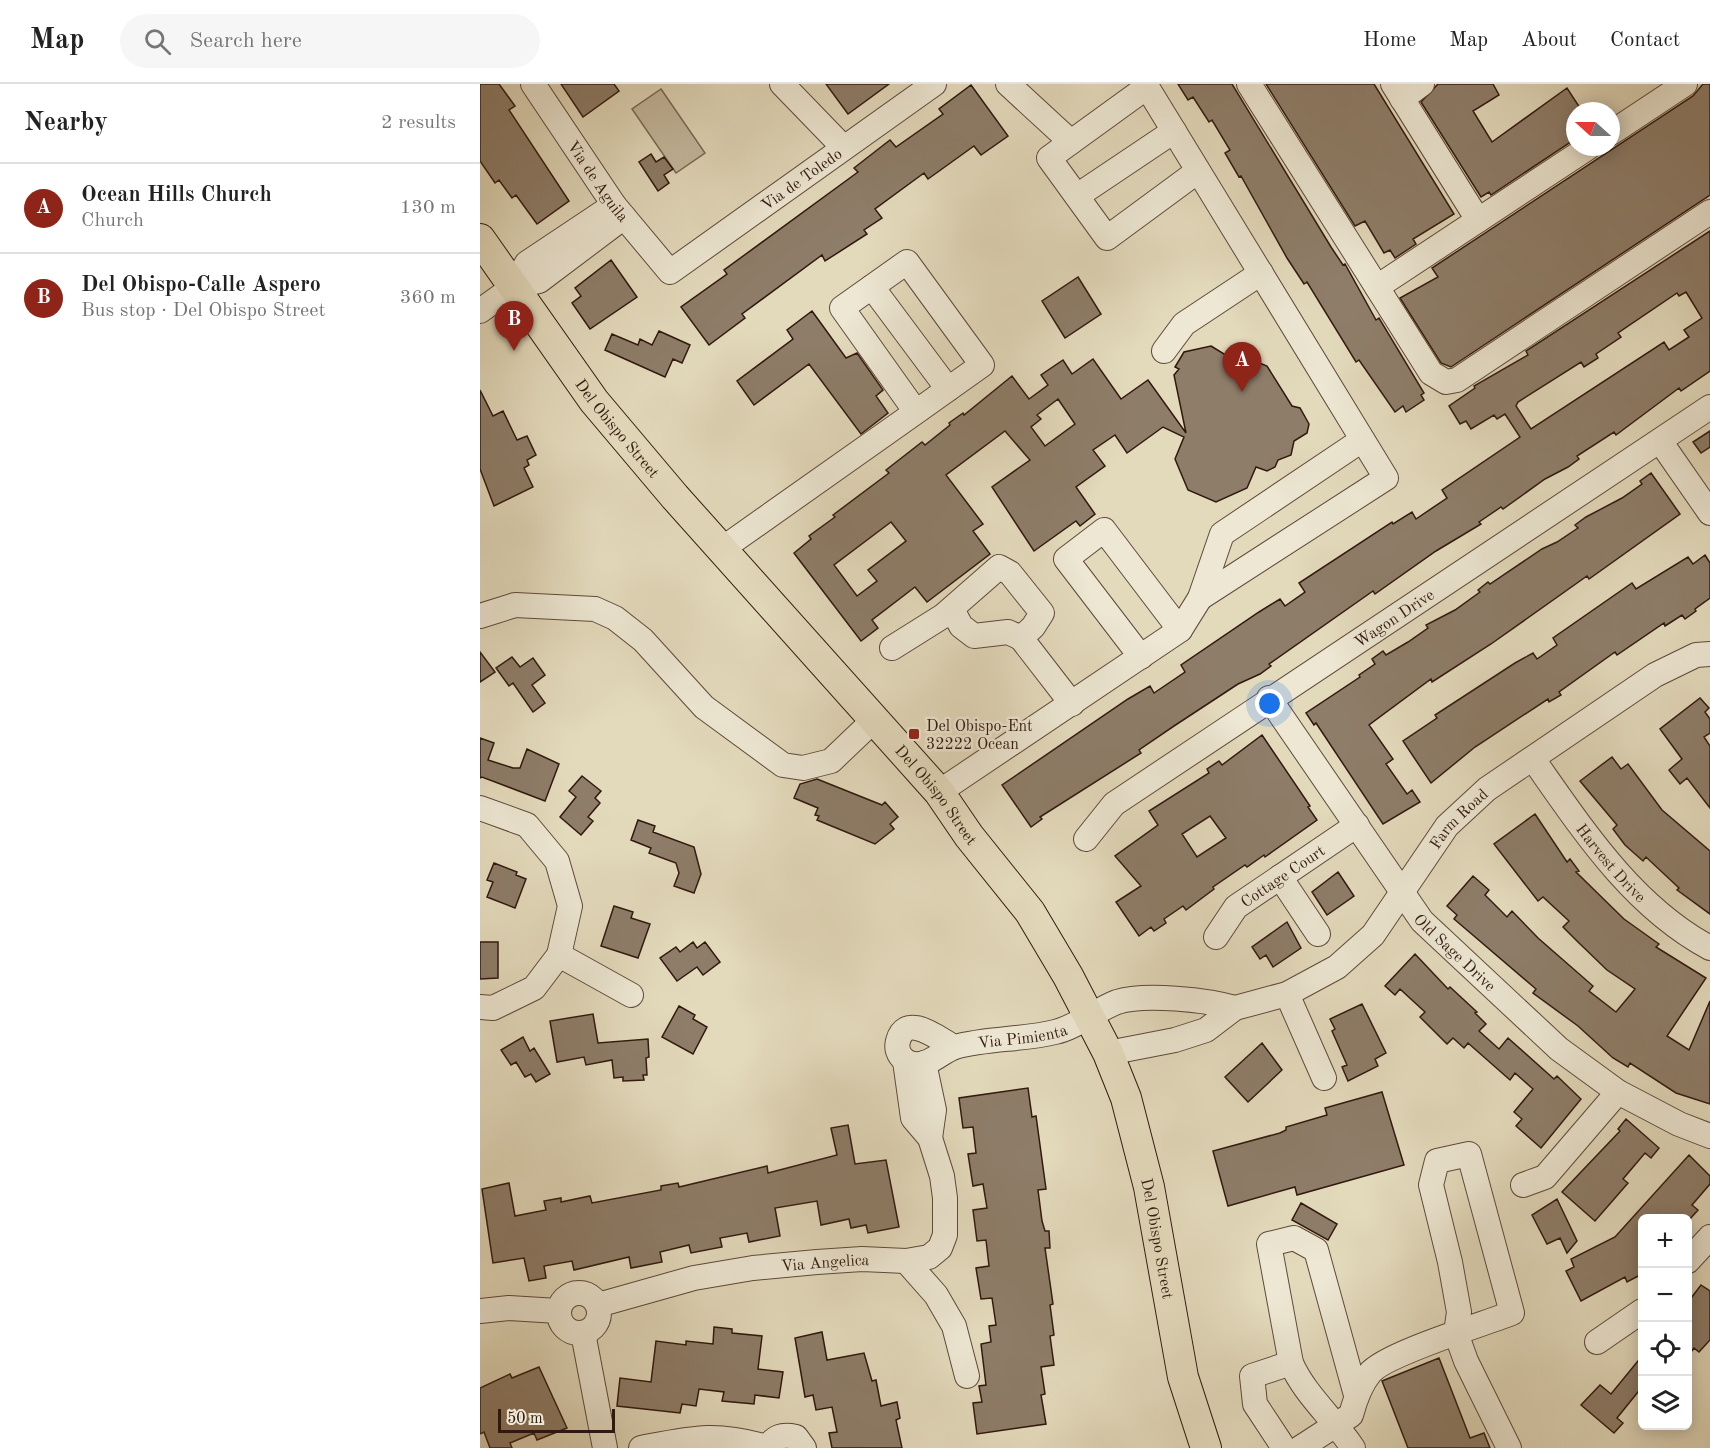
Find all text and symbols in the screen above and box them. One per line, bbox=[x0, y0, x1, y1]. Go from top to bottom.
search box bbox=[120, 14, 540, 68]
icon: search bbox=[141, 25, 174, 58]
text: Map bbox=[30, 27, 84, 55]
text: Search here bbox=[189, 30, 302, 52]
text: Home bbox=[1363, 30, 1416, 51]
text: Map bbox=[1449, 30, 1488, 51]
text: About bbox=[1521, 30, 1577, 51]
text: Contact bbox=[1610, 30, 1680, 51]
north arrow bbox=[1566, 102, 1620, 156]
text: Nearby bbox=[24, 110, 108, 136]
text: 2 results bbox=[381, 113, 456, 133]
street label: Via de Aguila bbox=[563, 139, 631, 226]
street label: Via de Toledo bbox=[759, 146, 846, 214]
text: Ocean Hills Church bbox=[81, 184, 272, 206]
text: A bbox=[36, 198, 51, 218]
text: 130 m bbox=[400, 198, 456, 218]
text: Church bbox=[81, 211, 144, 231]
text: Del Obispo-Calle Aspero bbox=[81, 274, 321, 296]
text: B bbox=[36, 288, 51, 308]
text: 360 m bbox=[400, 288, 456, 308]
text: Bus stop · Del Obispo Street bbox=[81, 301, 326, 321]
pin: B bbox=[495, 302, 534, 351]
pin: A bbox=[1222, 342, 1262, 392]
street label: Del Obispo Street bbox=[571, 377, 662, 482]
street label: Wagon Drive bbox=[1352, 587, 1438, 651]
your location bbox=[1255, 689, 1284, 718]
place label: Del Obispo-Ent 32222 Ocean bbox=[926, 719, 1033, 753]
marker: Del Obispo-Ent 32222 Ocean bbox=[907, 727, 921, 741]
street label: Del Obispo Street bbox=[891, 743, 979, 849]
street label: Farm Road bbox=[1428, 786, 1492, 853]
street label: Harvest Drive bbox=[1572, 822, 1648, 906]
street label: Cottage Court bbox=[1239, 843, 1329, 911]
street label: Old Sage Drive bbox=[1410, 912, 1498, 995]
street label: Via Pimienta bbox=[977, 1023, 1070, 1052]
street label: Del Obispo Street bbox=[1137, 1177, 1175, 1301]
map controls bbox=[1638, 1214, 1692, 1430]
button: + bbox=[1638, 1214, 1692, 1268]
street label: Via Angelica bbox=[780, 1253, 870, 1275]
button: − bbox=[1638, 1268, 1692, 1322]
button: locate bbox=[1638, 1322, 1692, 1376]
button: layers bbox=[1638, 1376, 1692, 1430]
scale bar bbox=[498, 1406, 615, 1434]
text: 50 m bbox=[507, 1411, 543, 1427]

